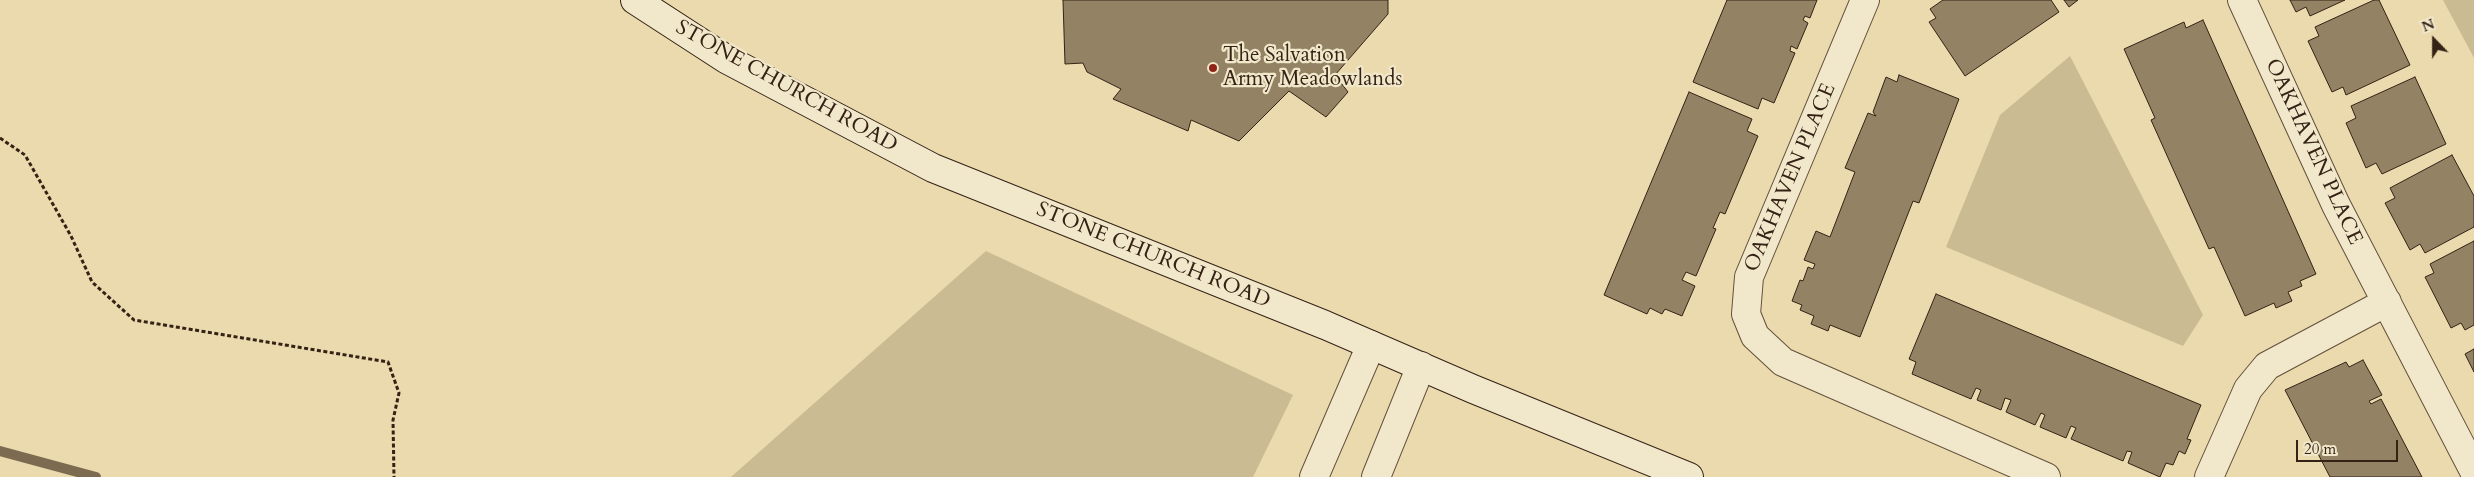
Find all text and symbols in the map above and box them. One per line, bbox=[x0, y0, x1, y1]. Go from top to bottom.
street label: STONE CHURCH ROAD bbox=[671, 15, 901, 159]
north arrow bbox=[2409, 15, 2459, 65]
text: N bbox=[2419, 15, 2437, 37]
place label: The Salvation Army Meadowlands bbox=[1223, 43, 1402, 93]
street label: OAKHAVEN PLACE bbox=[2259, 55, 2367, 249]
marker: The Salvation Army Meadowlands bbox=[1207, 62, 1219, 74]
street label: OAKHAVEN PLACE bbox=[1740, 80, 1842, 276]
street label: STONE CHURCH ROAD bbox=[1032, 198, 1274, 314]
scale bar bbox=[2299, 430, 2402, 462]
text: 20 m bbox=[2304, 439, 2336, 459]

